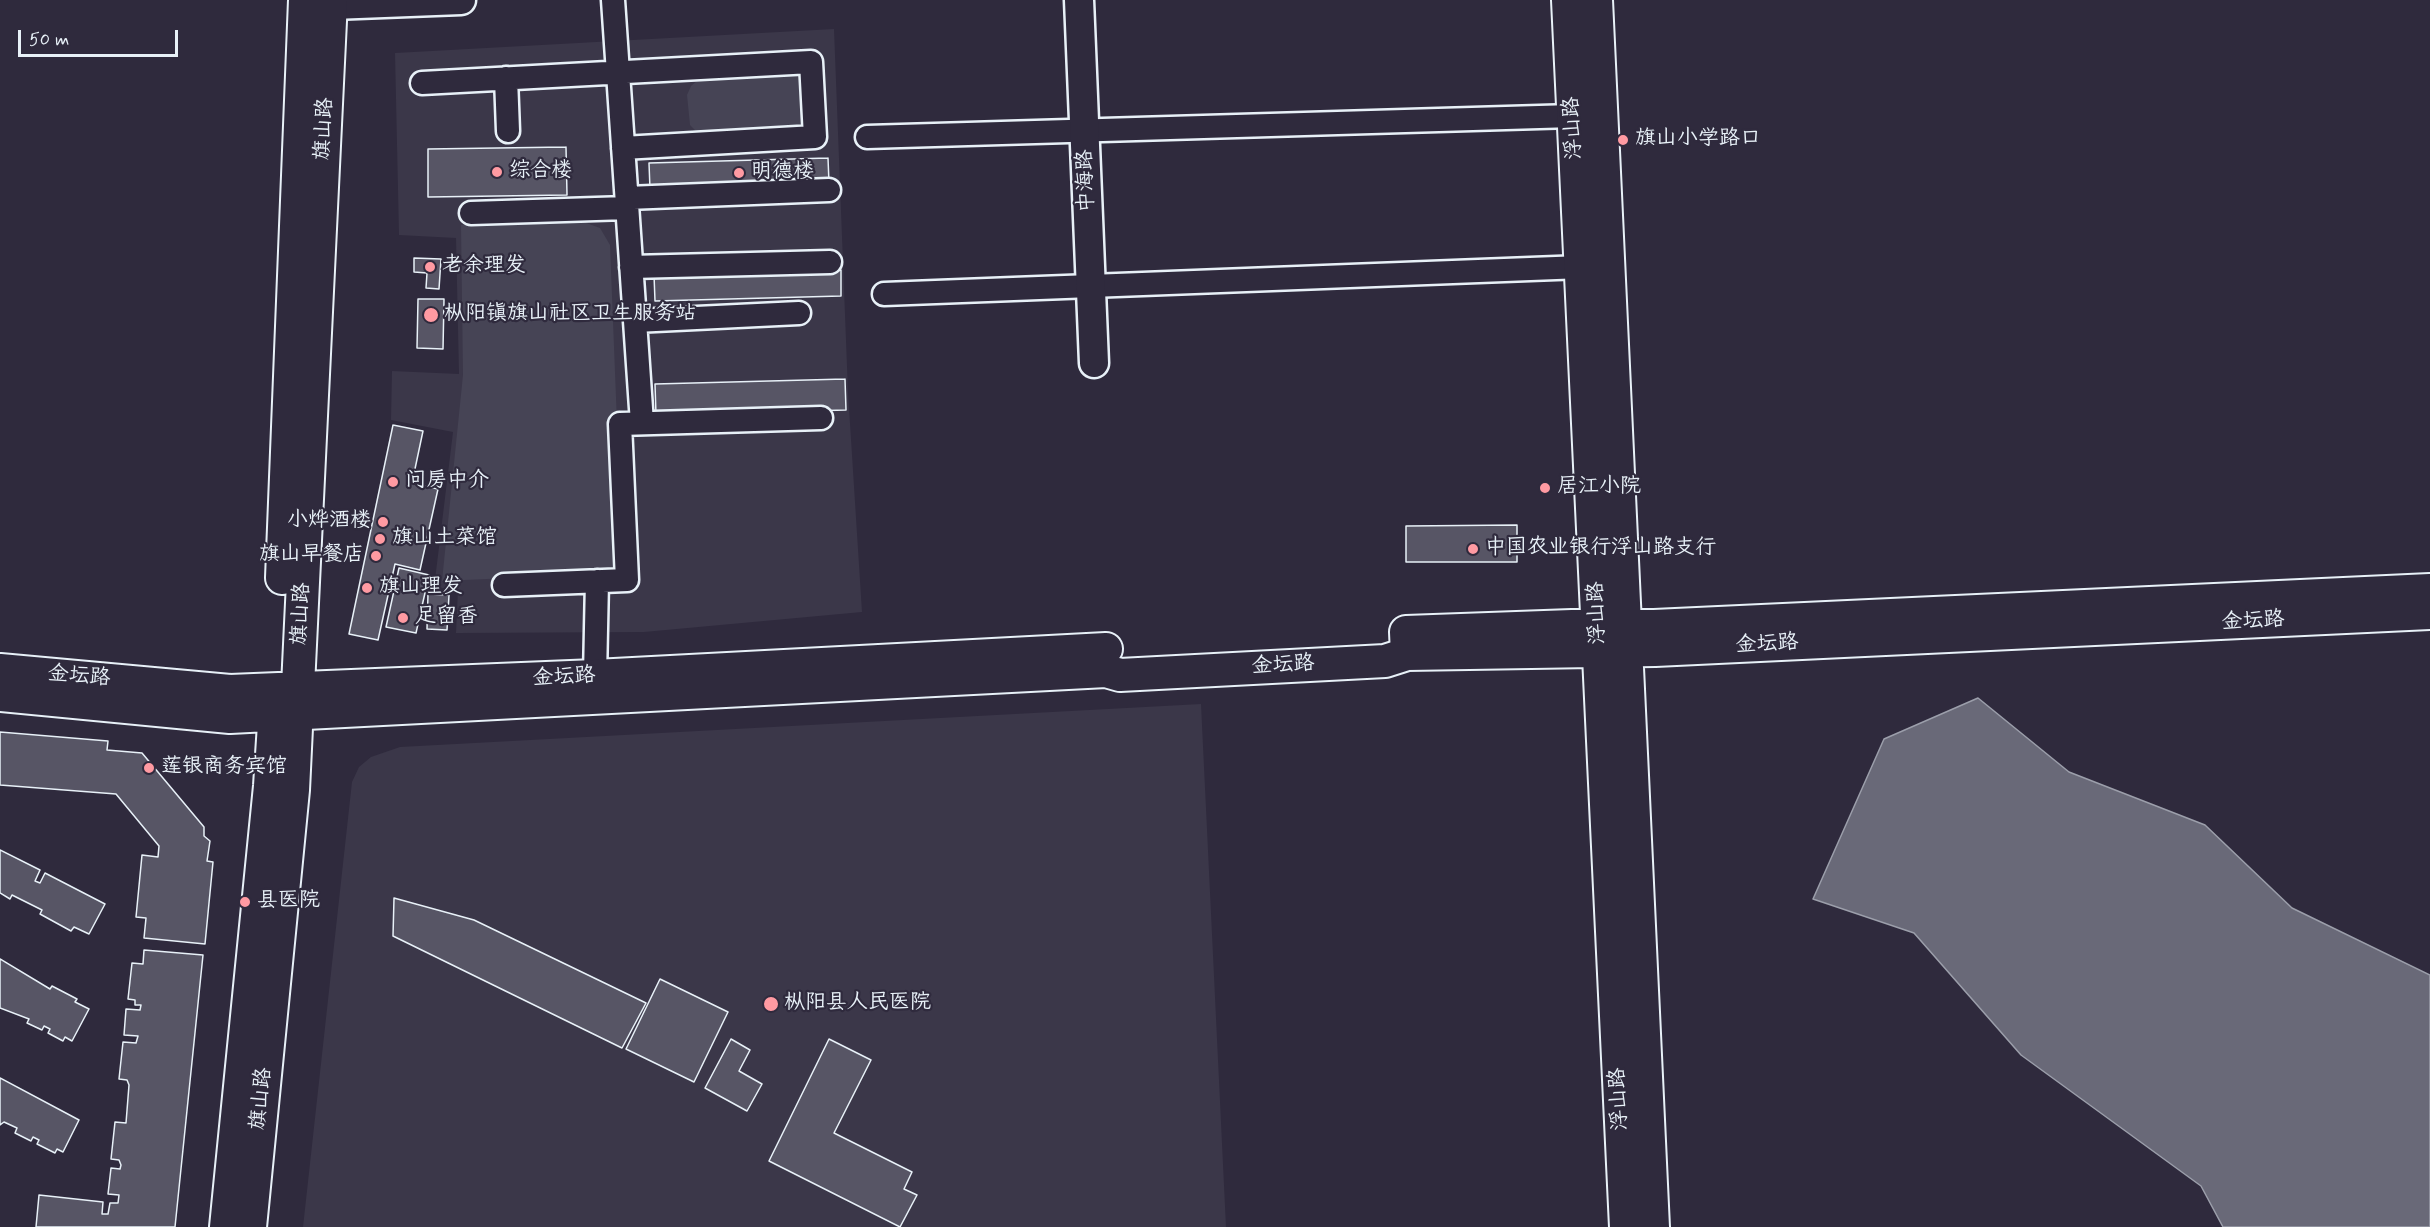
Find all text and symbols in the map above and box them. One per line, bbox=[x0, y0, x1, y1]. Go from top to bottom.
scale bar bbox=[21, 18, 182, 56]
text: 50 m bbox=[29, 28, 69, 52]
street label: 浮山路 bbox=[1560, 96, 1588, 160]
street label: 旗山路 bbox=[311, 97, 339, 161]
place label: 旗山小学路口 bbox=[1635, 127, 1761, 153]
marker: 旗山小学路口 bbox=[1616, 133, 1630, 147]
street label: 中海路 bbox=[1073, 149, 1101, 213]
place label: 综合楼 bbox=[509, 159, 572, 185]
place label: 明德楼 bbox=[751, 160, 814, 186]
marker: 综合楼 bbox=[490, 165, 504, 179]
marker: 明德楼 bbox=[732, 166, 746, 180]
place label: 老余理发 bbox=[442, 254, 526, 280]
marker: 老余理发 bbox=[423, 260, 437, 274]
place label: 枞阳镇旗山社区卫生服务站 bbox=[444, 302, 696, 328]
marker: 枞阳镇旗山社区卫生服务站 bbox=[422, 306, 440, 324]
place label: 问房中介 bbox=[405, 469, 489, 495]
marker: 问房中介 bbox=[386, 475, 400, 489]
place label: 居江小院 bbox=[1557, 475, 1641, 501]
marker: 居江小院 bbox=[1538, 481, 1552, 495]
place label: 小烨酒楼 bbox=[287, 509, 371, 535]
marker: 小烨酒楼 bbox=[376, 515, 390, 529]
place label: 旗山土菜馆 bbox=[392, 526, 497, 552]
marker: 旗山土菜馆 bbox=[373, 532, 387, 546]
place label: 中国农业银行浮山路支行 bbox=[1485, 536, 1716, 562]
marker: 中国农业银行浮山路支行 bbox=[1466, 542, 1480, 556]
place label: 旗山早餐店 bbox=[259, 543, 364, 569]
marker: 旗山早餐店 bbox=[369, 549, 383, 563]
place label: 旗山理发 bbox=[379, 575, 463, 601]
marker: 旗山理发 bbox=[360, 581, 374, 595]
street label: 浮山路 bbox=[1584, 581, 1612, 645]
street label: 旗山路 bbox=[288, 582, 316, 646]
place label: 足留香 bbox=[415, 605, 478, 631]
street label: 金坛路 bbox=[2221, 608, 2285, 636]
marker: 足留香 bbox=[396, 611, 410, 625]
street label: 金坛路 bbox=[1735, 631, 1799, 659]
street label: 金坛路 bbox=[1251, 652, 1315, 680]
street label: 金坛路 bbox=[47, 662, 111, 692]
street label: 金坛路 bbox=[532, 664, 596, 692]
place label: 莲银商务宾馆 bbox=[161, 755, 287, 781]
marker: 莲银商务宾馆 bbox=[142, 761, 156, 775]
place label: 县医院 bbox=[257, 889, 320, 915]
marker: 县医院 bbox=[238, 895, 252, 909]
place label: 枞阳县人民医院 bbox=[784, 991, 931, 1017]
marker: 枞阳县人民医院 bbox=[762, 995, 780, 1013]
street label: 旗山路 bbox=[246, 1066, 278, 1132]
street label: 浮山路 bbox=[1606, 1067, 1634, 1131]

